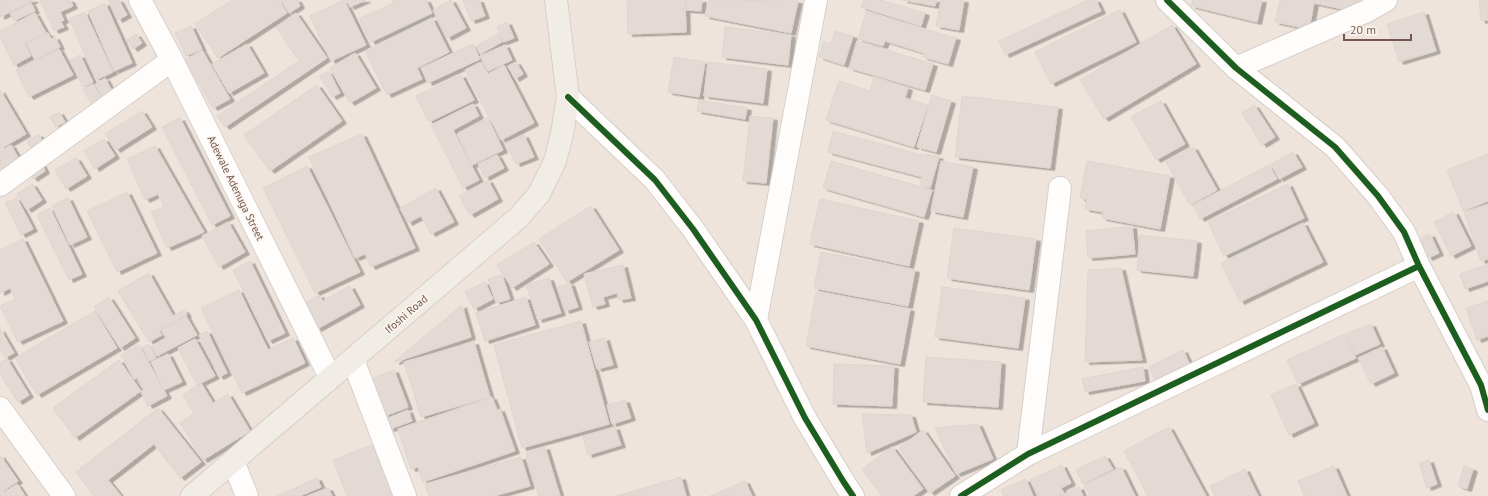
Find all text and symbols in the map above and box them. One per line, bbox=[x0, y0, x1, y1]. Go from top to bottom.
scale bar bbox=[1344, 16, 1411, 42]
text: 20 m bbox=[1350, 22, 1376, 37]
street label: Adewale Adenuga Street bbox=[204, 133, 268, 243]
street label: Ifoshi Road bbox=[382, 292, 430, 336]

